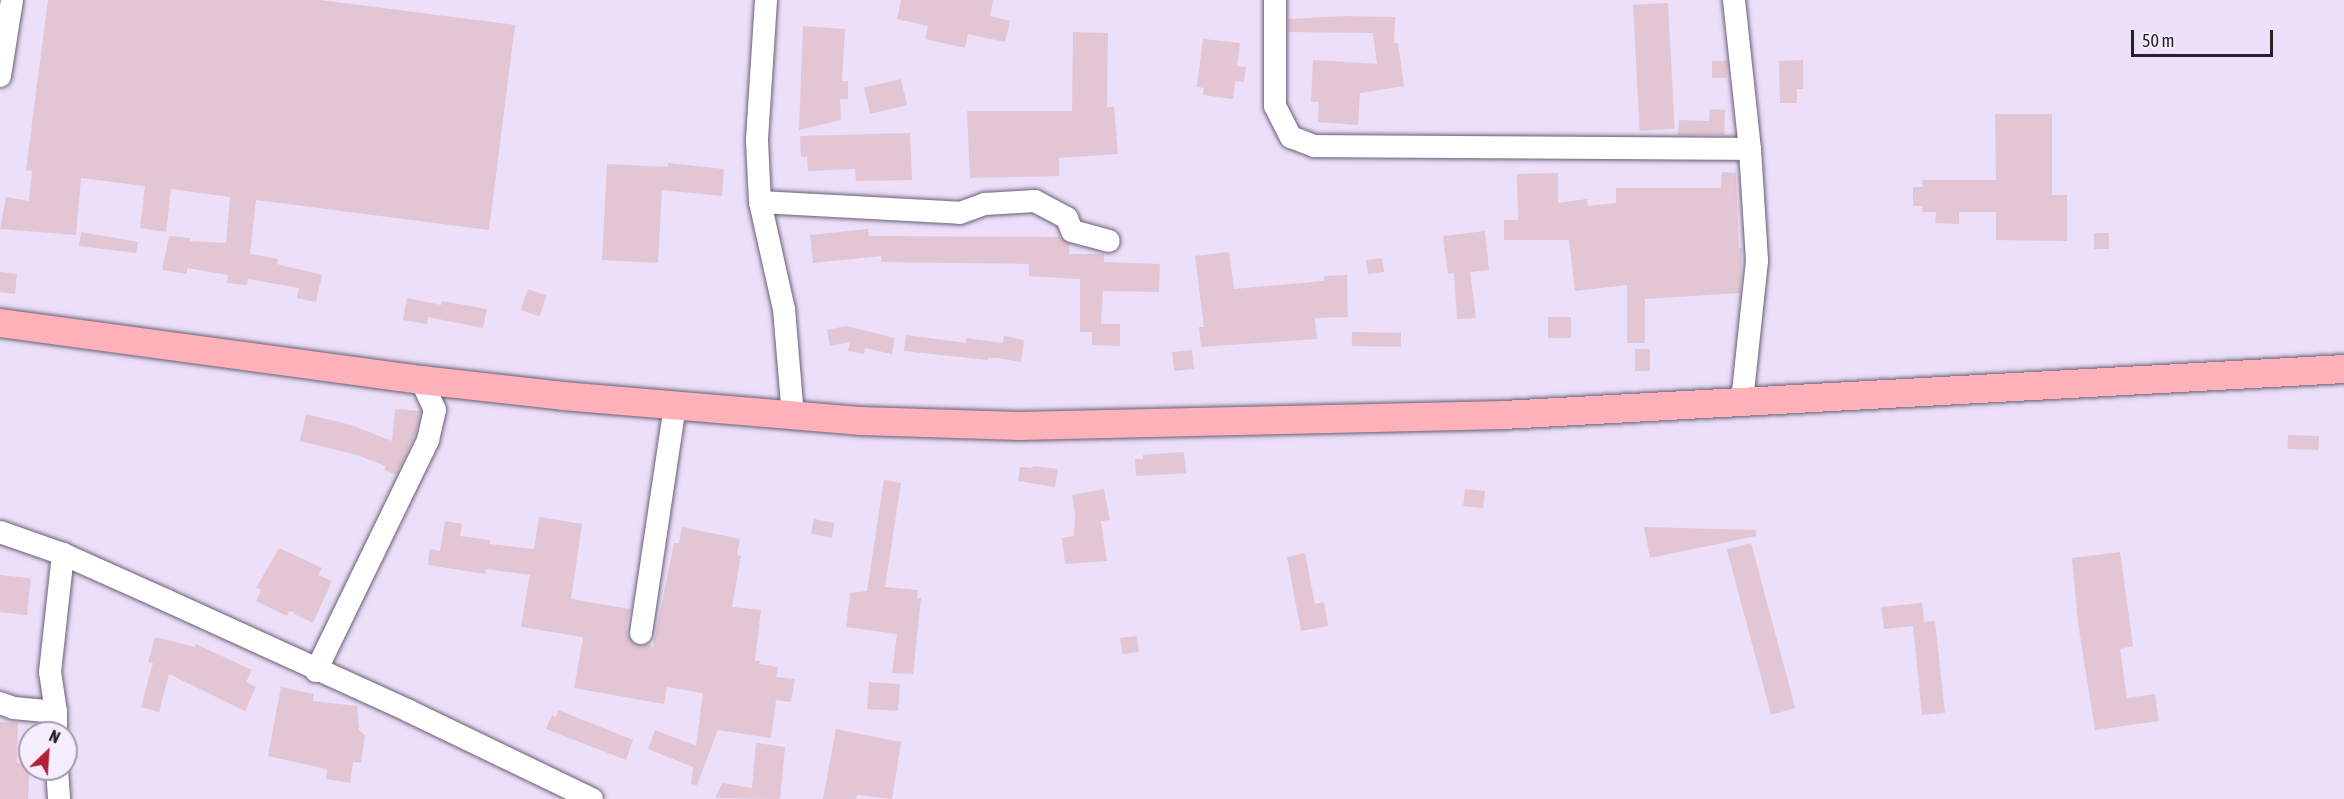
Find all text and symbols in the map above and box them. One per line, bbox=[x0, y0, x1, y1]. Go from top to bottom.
scale bar bbox=[2134, 18, 2276, 56]
text: 50 m bbox=[2142, 30, 2174, 51]
north arrow bbox=[18, 721, 78, 781]
text: N bbox=[47, 726, 63, 747]

